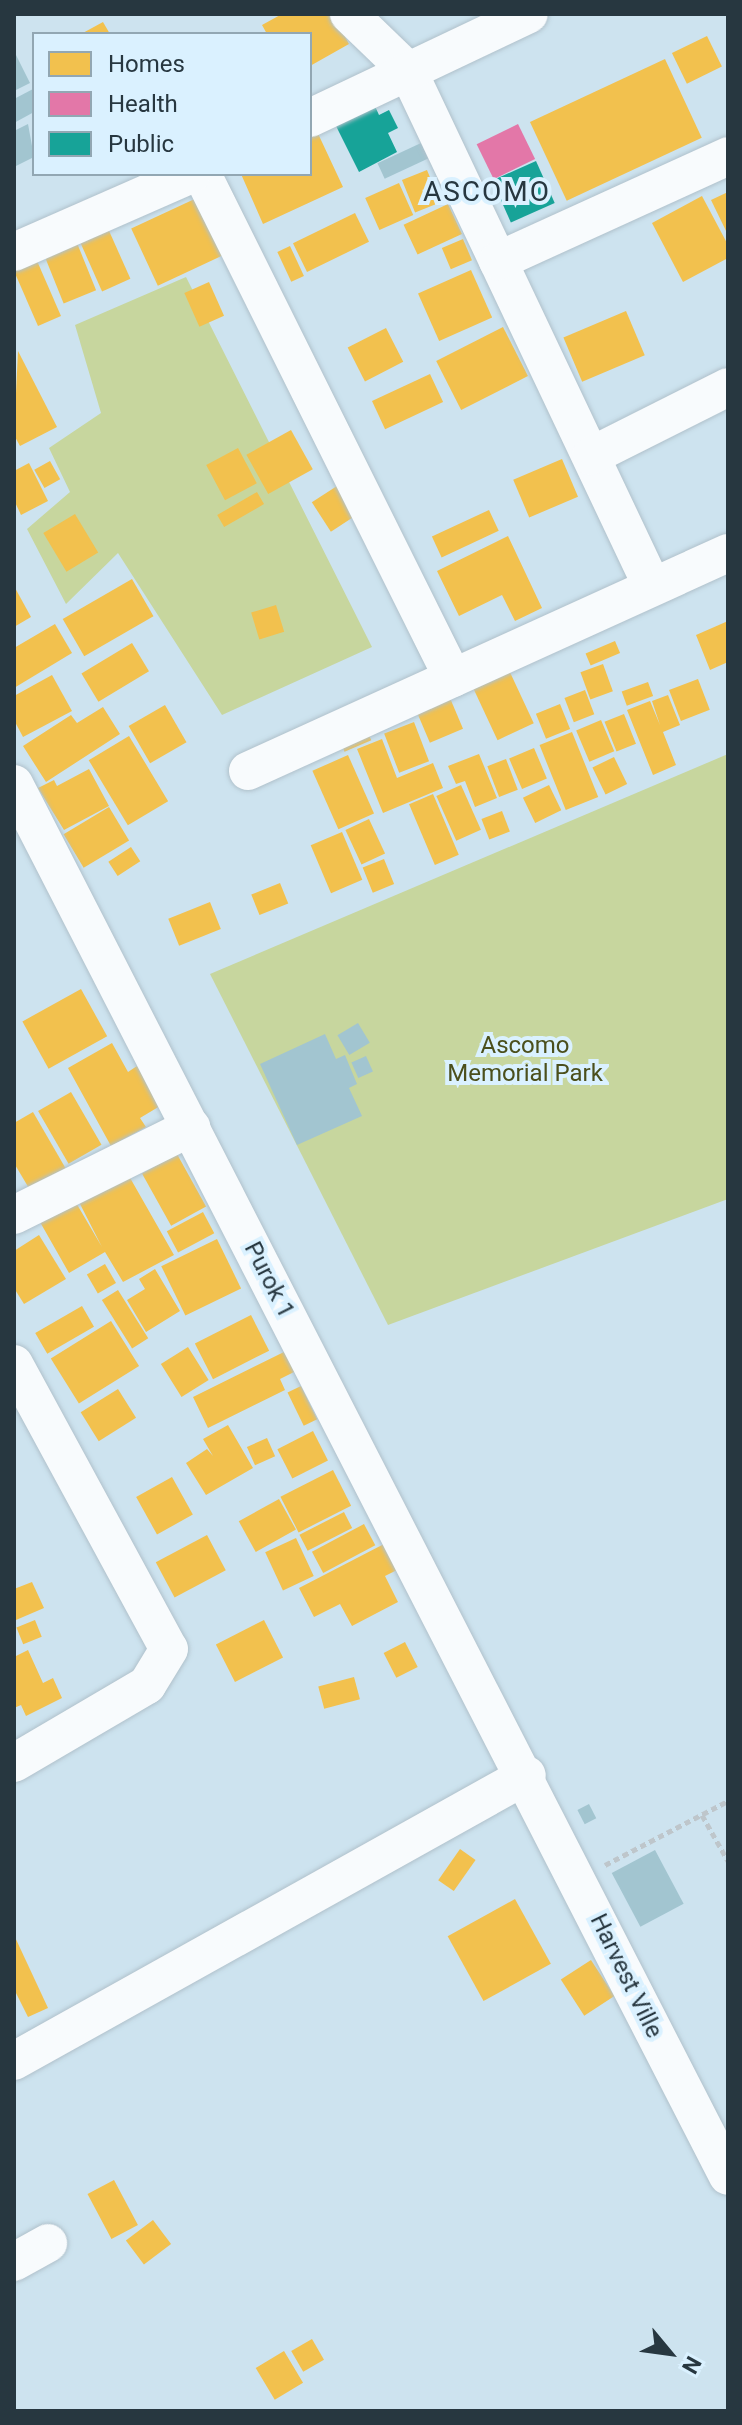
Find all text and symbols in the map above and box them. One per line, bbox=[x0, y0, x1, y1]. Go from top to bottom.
legend bbox=[32, 32, 312, 176]
text: Homes bbox=[108, 50, 185, 78]
text: Health bbox=[108, 90, 178, 118]
text: Public bbox=[108, 130, 174, 158]
district label: ASCOMO bbox=[423, 175, 551, 209]
park label: Ascomo Memorial Park bbox=[447, 1032, 603, 1088]
street label: Purok 1 bbox=[238, 1237, 300, 1323]
street label: Harvest Ville bbox=[584, 1909, 668, 2043]
north arrow bbox=[630, 2313, 710, 2393]
text: N bbox=[677, 2352, 706, 2378]

